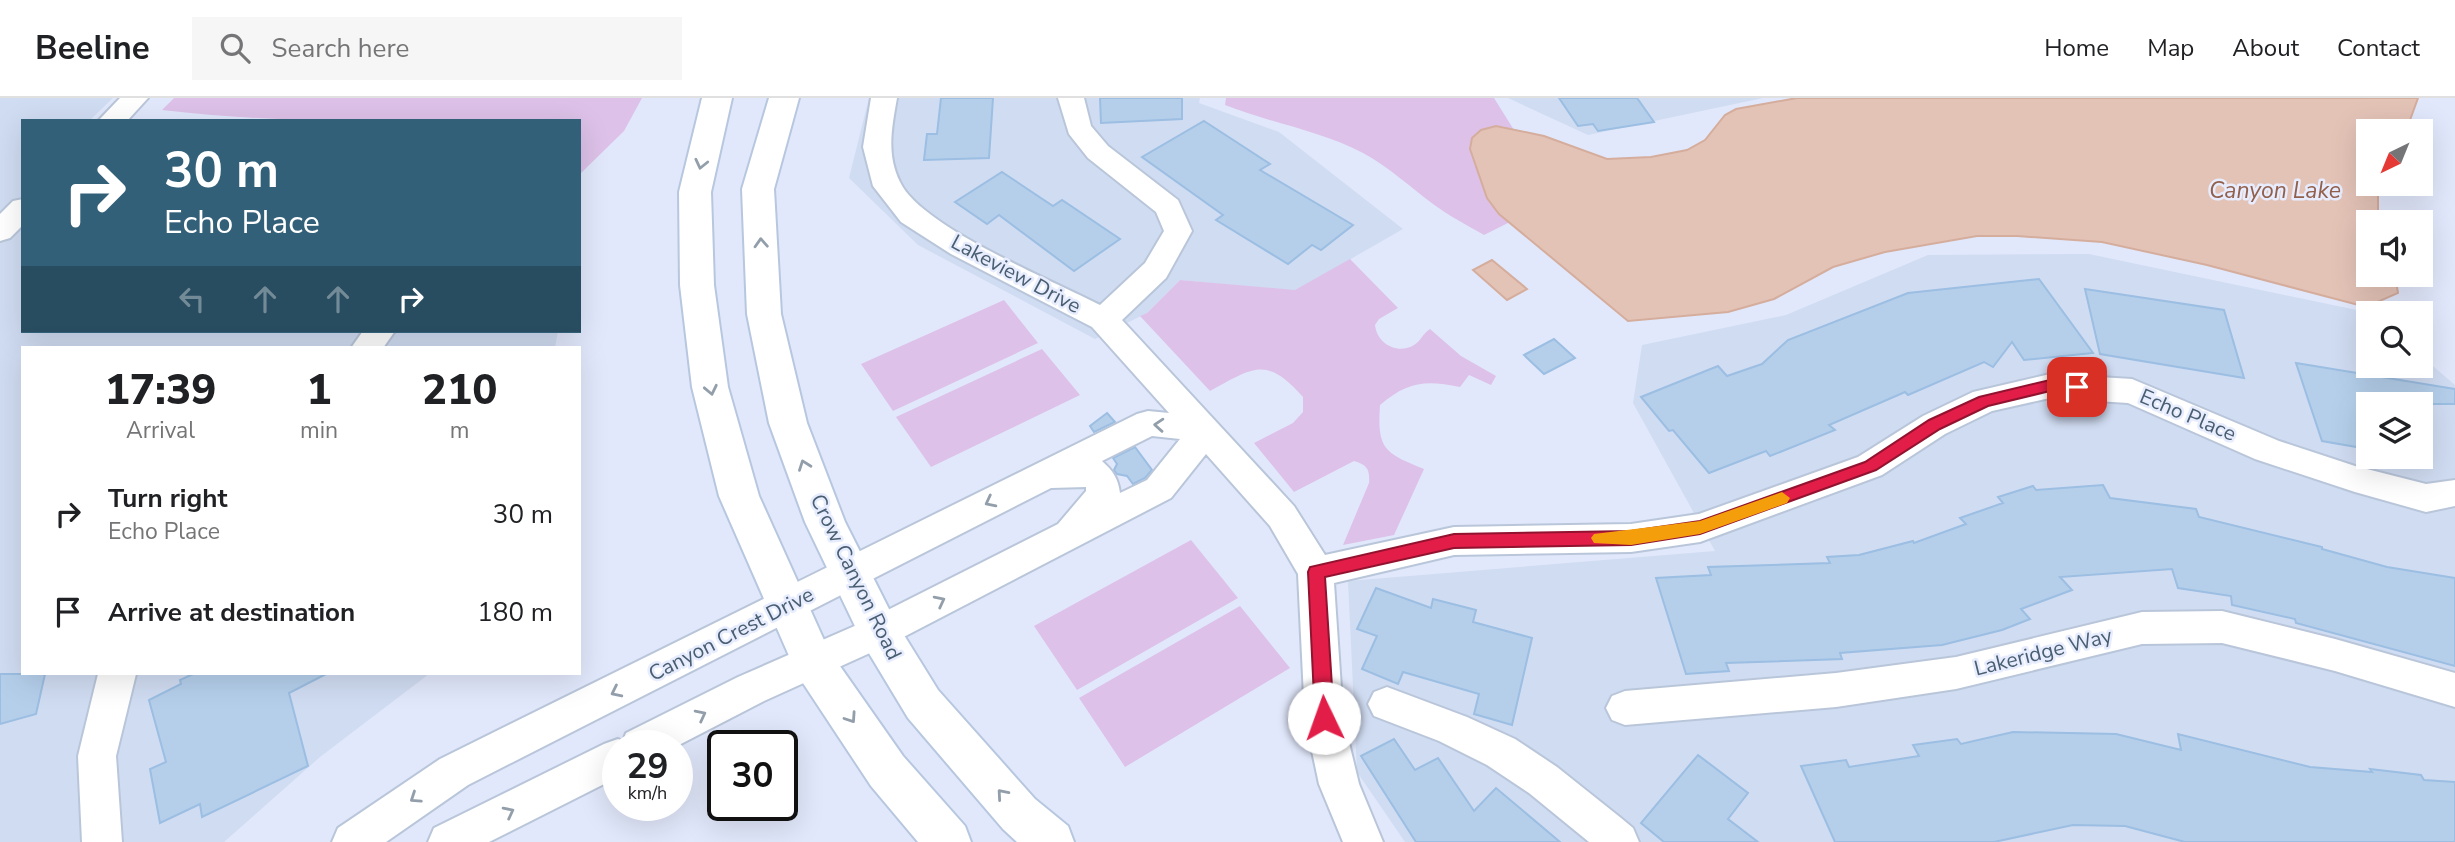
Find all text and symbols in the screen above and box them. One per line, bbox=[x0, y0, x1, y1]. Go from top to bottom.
search box bbox=[192, 17, 682, 80]
text: Beeline bbox=[35, 26, 150, 71]
icon: search bbox=[216, 29, 254, 67]
text: Search here bbox=[272, 31, 409, 66]
text: Home bbox=[2044, 32, 2109, 64]
text: Map bbox=[2147, 32, 2194, 64]
text: About bbox=[2232, 32, 2299, 64]
text: Contact bbox=[2337, 32, 2420, 64]
north arrow bbox=[2356, 119, 2432, 196]
map controls bbox=[2356, 119, 2433, 469]
text: 30 m bbox=[164, 137, 279, 204]
icon: right bbox=[49, 147, 140, 238]
one-way arrow bbox=[695, 158, 709, 170]
water label: Canyon Lake bbox=[2209, 175, 2341, 206]
text: Echo Place bbox=[164, 201, 320, 244]
button: sound bbox=[2356, 210, 2433, 287]
street label: Lakeview Drive bbox=[946, 228, 1086, 320]
one-way arrow bbox=[754, 238, 769, 249]
icon: left bbox=[173, 280, 211, 318]
icon: ahead bbox=[246, 280, 284, 318]
icon: ahead bbox=[319, 280, 357, 318]
icon: right bbox=[392, 280, 430, 318]
button: search bbox=[2356, 301, 2433, 378]
pin bbox=[2047, 357, 2107, 417]
text: 17:39 bbox=[105, 362, 216, 419]
text: 1 bbox=[306, 362, 332, 419]
text: 210 bbox=[422, 362, 497, 419]
icon: arrive bbox=[2058, 368, 2096, 406]
street label: Echo Place bbox=[2135, 382, 2241, 448]
one-way arrow bbox=[703, 384, 718, 396]
button: layers bbox=[2356, 392, 2433, 469]
text: Arrival bbox=[126, 415, 195, 446]
text: min bbox=[300, 415, 338, 446]
text: m bbox=[450, 415, 469, 446]
one-way arrow bbox=[1153, 418, 1164, 433]
one-way arrow bbox=[798, 460, 812, 472]
text: Turn right bbox=[108, 481, 227, 516]
street label: Crow Canyon Road bbox=[804, 489, 908, 665]
one-way arrow bbox=[984, 494, 997, 508]
icon: right bbox=[49, 495, 87, 533]
text: 30 m bbox=[493, 497, 553, 532]
text: Echo Place bbox=[108, 516, 220, 547]
street label: Canyon Crest Drive bbox=[644, 580, 818, 688]
icon: arrive bbox=[49, 593, 87, 631]
text: Arrive at destination bbox=[108, 595, 355, 630]
text: 180 m bbox=[477, 595, 553, 630]
one-way arrow bbox=[933, 595, 945, 609]
street label: Lakeridge Way bbox=[1971, 621, 2115, 683]
position arrow bbox=[1287, 681, 1361, 755]
one-way arrow bbox=[611, 684, 623, 698]
one-way arrow bbox=[694, 709, 706, 723]
one-way arrow bbox=[843, 710, 855, 723]
speed limit sign: 30 bbox=[707, 730, 798, 821]
text: 29 bbox=[626, 743, 669, 790]
text: km/h bbox=[628, 781, 667, 805]
one-way arrow bbox=[998, 789, 1010, 802]
one-way arrow bbox=[410, 790, 423, 802]
one-way arrow bbox=[502, 806, 514, 820]

